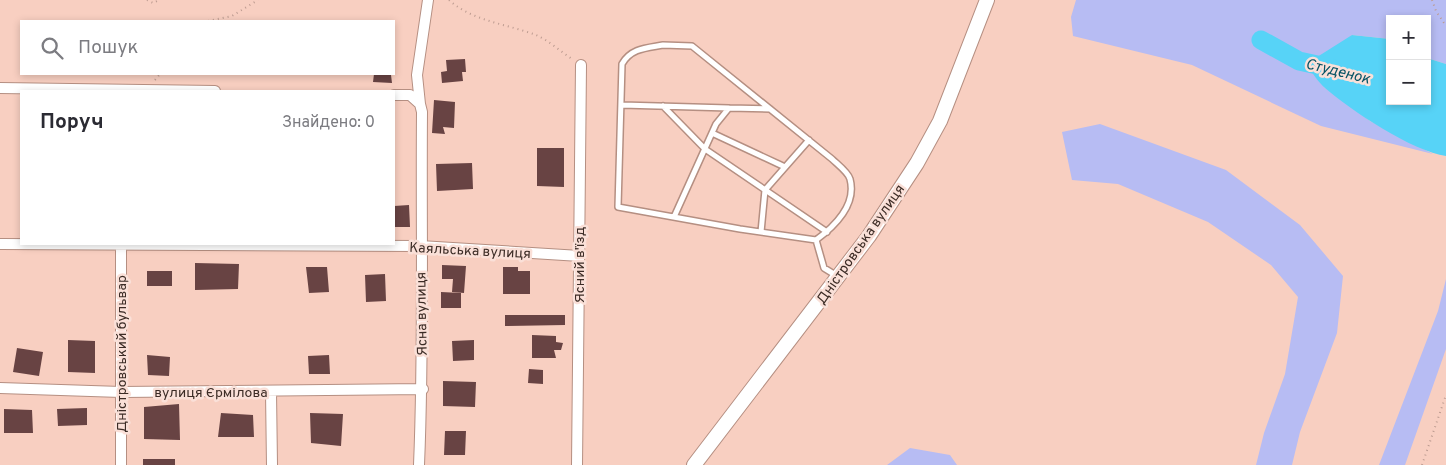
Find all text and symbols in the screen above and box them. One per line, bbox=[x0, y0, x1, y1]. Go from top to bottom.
map controls bbox=[1386, 15, 1431, 105]
button: + bbox=[1386, 15, 1431, 60]
search box bbox=[20, 20, 395, 75]
icon: search bbox=[38, 34, 66, 62]
text: Пошук bbox=[78, 36, 138, 60]
water label: Студенок bbox=[1303, 55, 1372, 90]
button: − bbox=[1386, 60, 1431, 105]
text: Поруч bbox=[40, 109, 104, 136]
text: Знайдено: 0 bbox=[282, 113, 375, 133]
street label: Дністровська вулиця bbox=[813, 182, 909, 308]
street label: Ясний в'їзд bbox=[572, 227, 589, 303]
street label: Каяльська вулиця bbox=[409, 240, 531, 263]
street label: Ясна вулиця bbox=[413, 272, 432, 356]
street label: Дністровський бульвар bbox=[114, 275, 131, 433]
street label: вулиця Єрмілова bbox=[154, 385, 268, 402]

